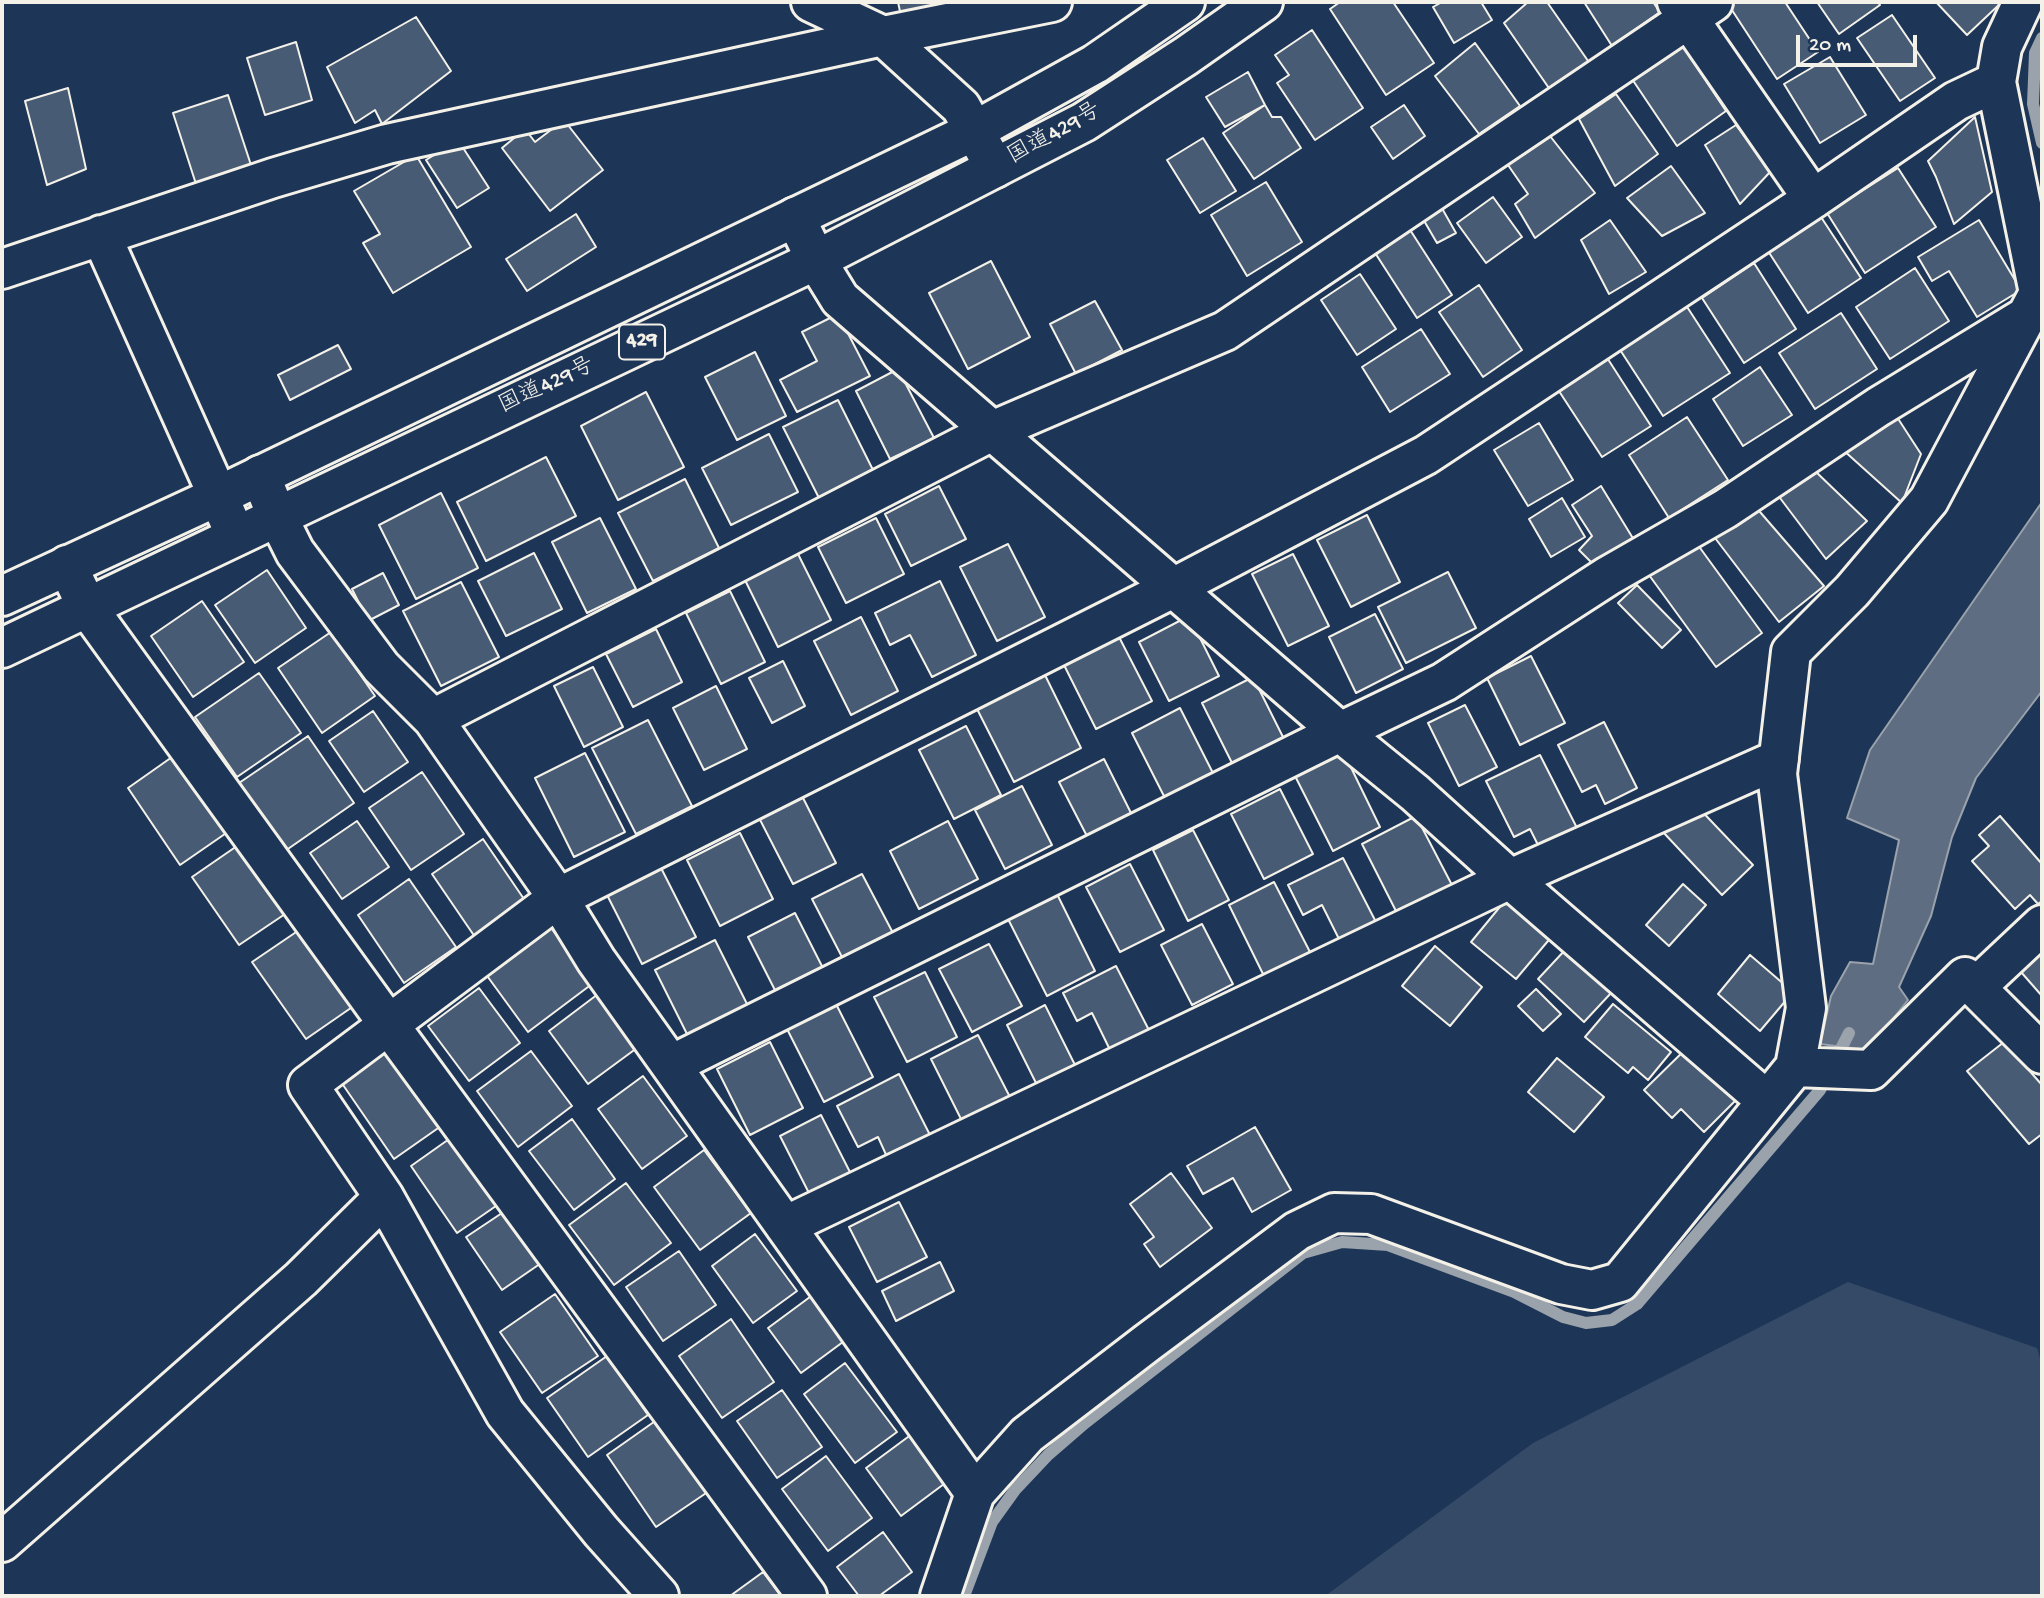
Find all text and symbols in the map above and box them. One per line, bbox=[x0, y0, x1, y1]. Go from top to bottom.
scale bar bbox=[1799, 21, 1920, 65]
text: 20 m bbox=[1809, 34, 1851, 59]
street label: 国道429号 bbox=[1003, 98, 1107, 172]
road number: 429 bbox=[619, 324, 665, 360]
street label: 国道429号 bbox=[495, 353, 599, 421]

